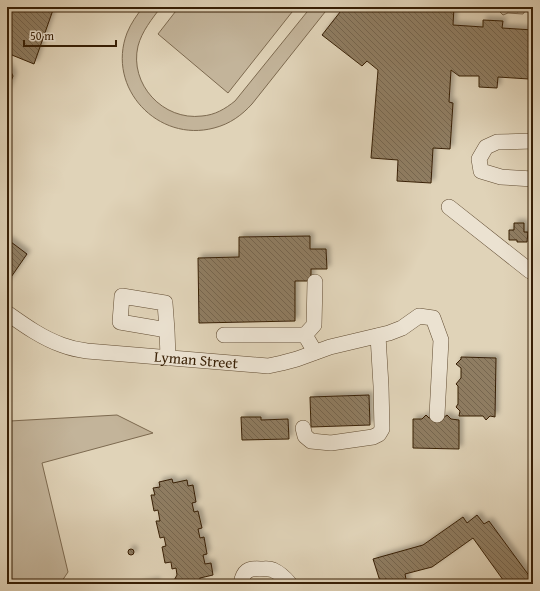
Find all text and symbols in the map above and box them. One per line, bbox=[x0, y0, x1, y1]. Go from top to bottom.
scale bar bbox=[24, 22, 116, 48]
text: 50 m bbox=[30, 27, 54, 44]
street label: Lyman Street bbox=[153, 346, 239, 374]

